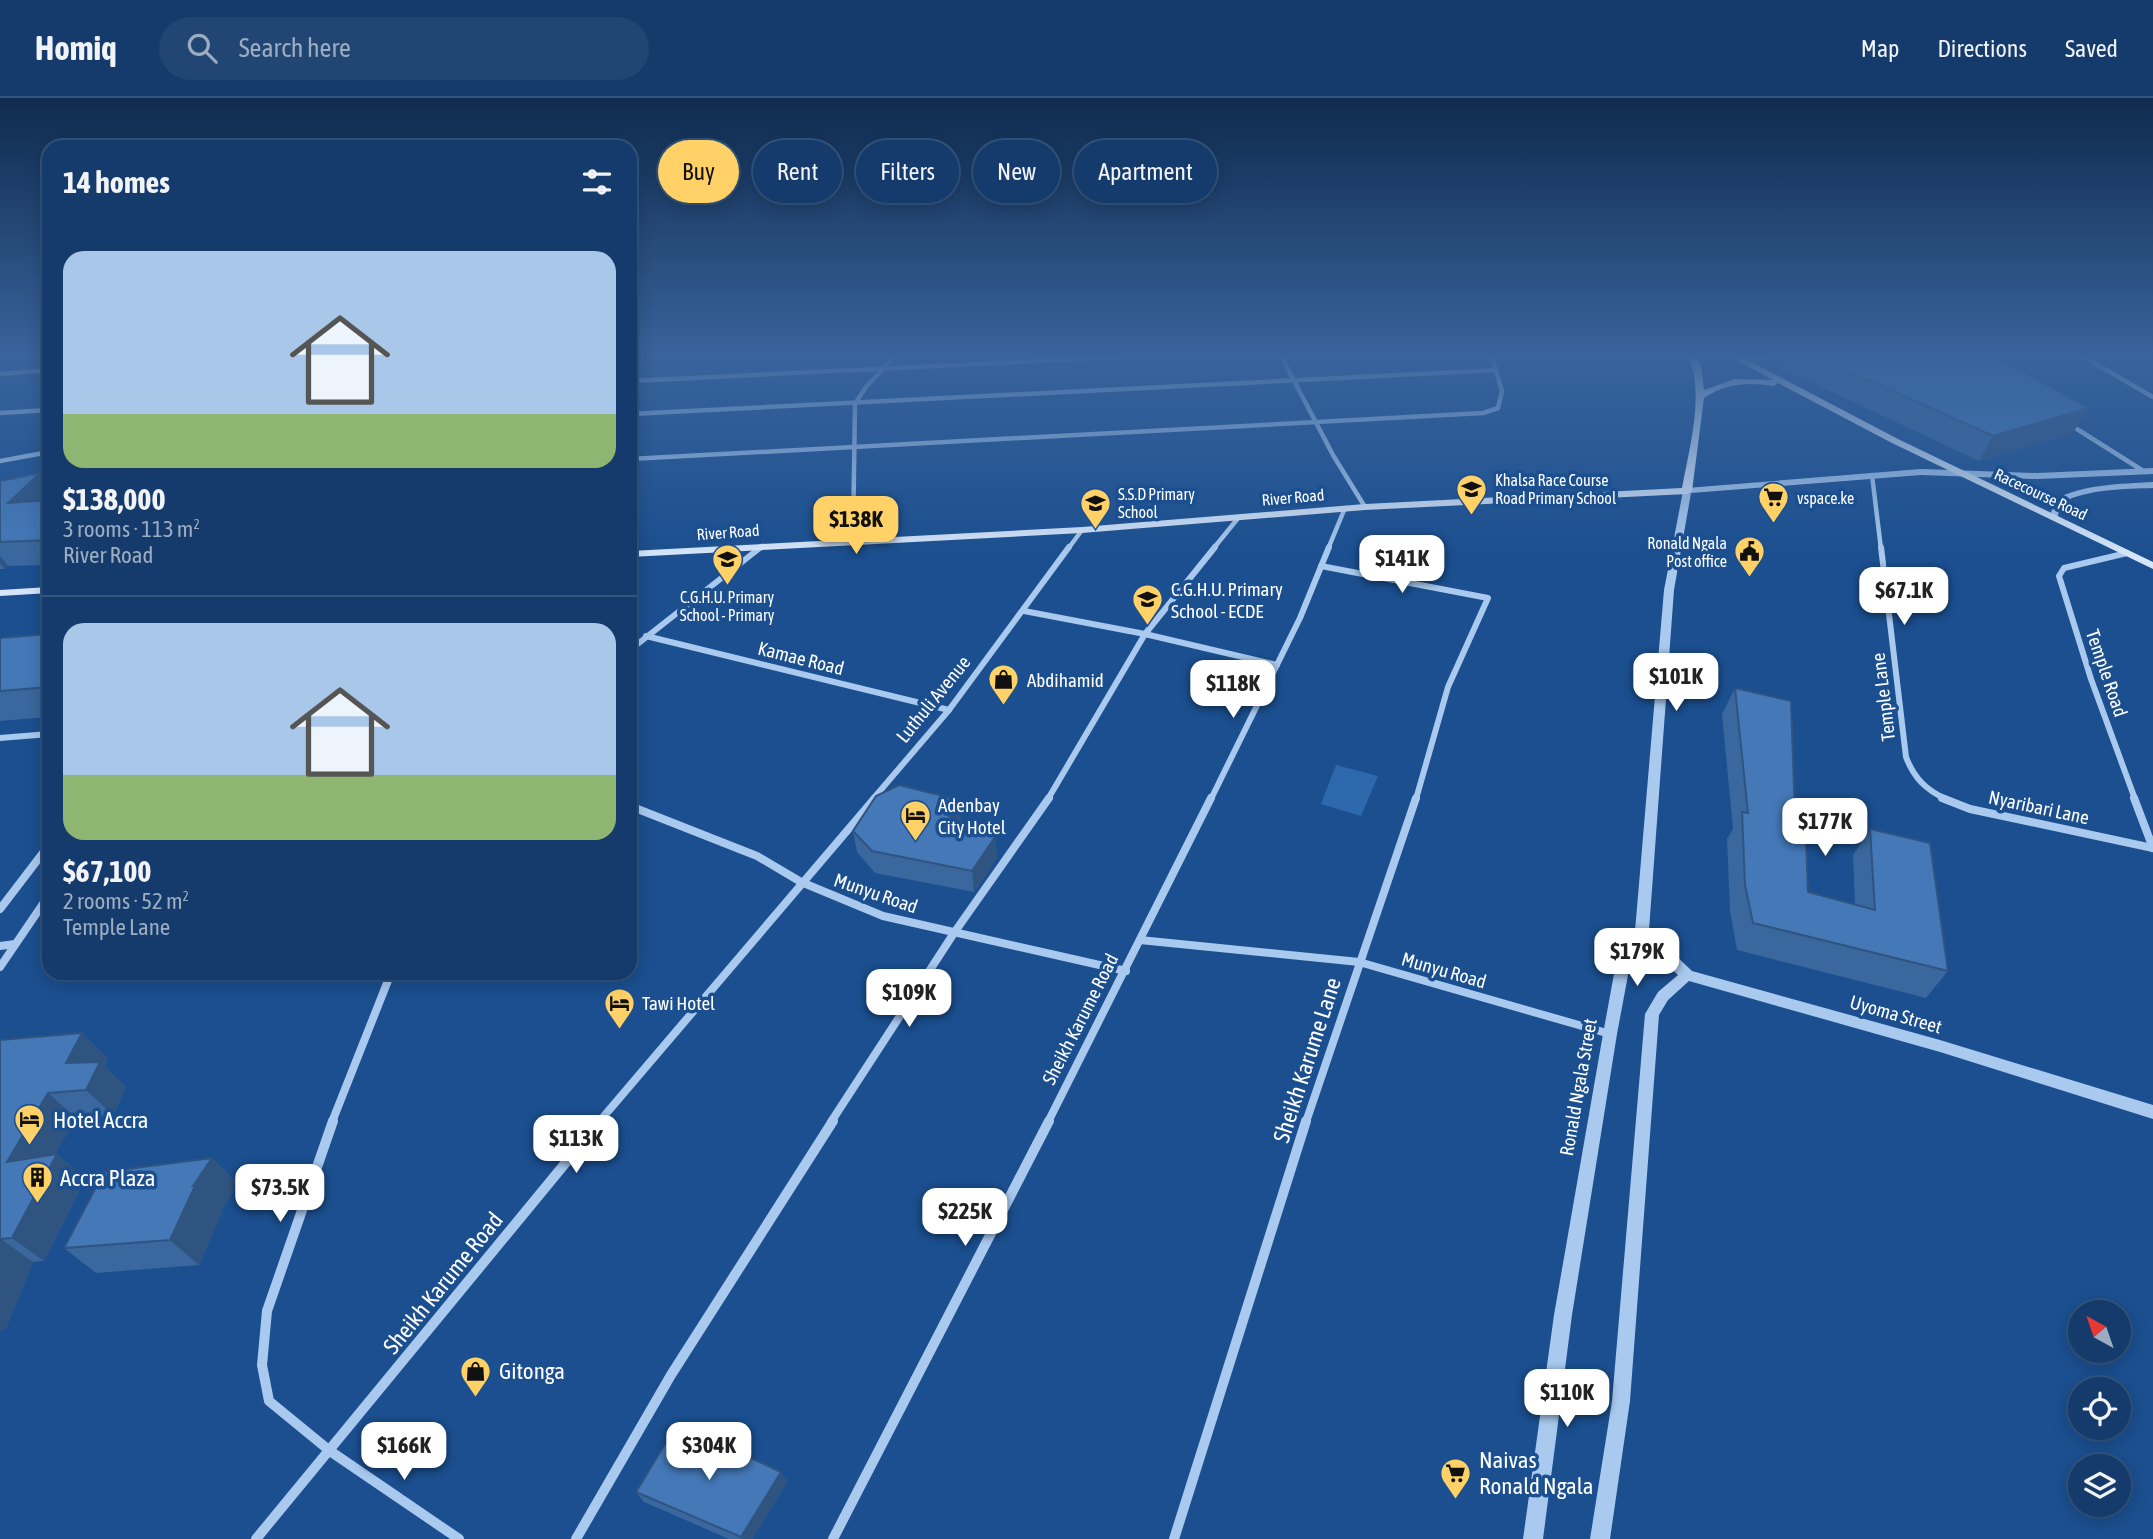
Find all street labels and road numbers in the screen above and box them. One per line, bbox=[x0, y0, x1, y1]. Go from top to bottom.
street label: Racecourse Road bbox=[1992, 465, 2090, 523]
street label: River Road bbox=[1261, 485, 1325, 509]
street label: River Road bbox=[696, 521, 760, 543]
street label: Temple Road bbox=[2082, 626, 2132, 720]
street label: Kamae Road bbox=[756, 637, 846, 679]
street label: Luthuli Avenue bbox=[891, 651, 975, 747]
street label: Temple Lane bbox=[1867, 652, 1899, 742]
street label: Nyaribari Lane bbox=[1987, 786, 2091, 828]
street label: Munyu Road bbox=[831, 868, 921, 918]
street label: Munyu Road bbox=[1399, 947, 1489, 993]
street label: Sheikh Karume Road bbox=[1037, 950, 1123, 1088]
street label: Sheikh Karume Lane bbox=[1268, 974, 1346, 1146]
street label: Uyoma Street bbox=[1848, 990, 1944, 1038]
street label: Ronald Ngala Street bbox=[1555, 1017, 1601, 1157]
street label: Sheikh Karume Road bbox=[378, 1207, 508, 1359]

